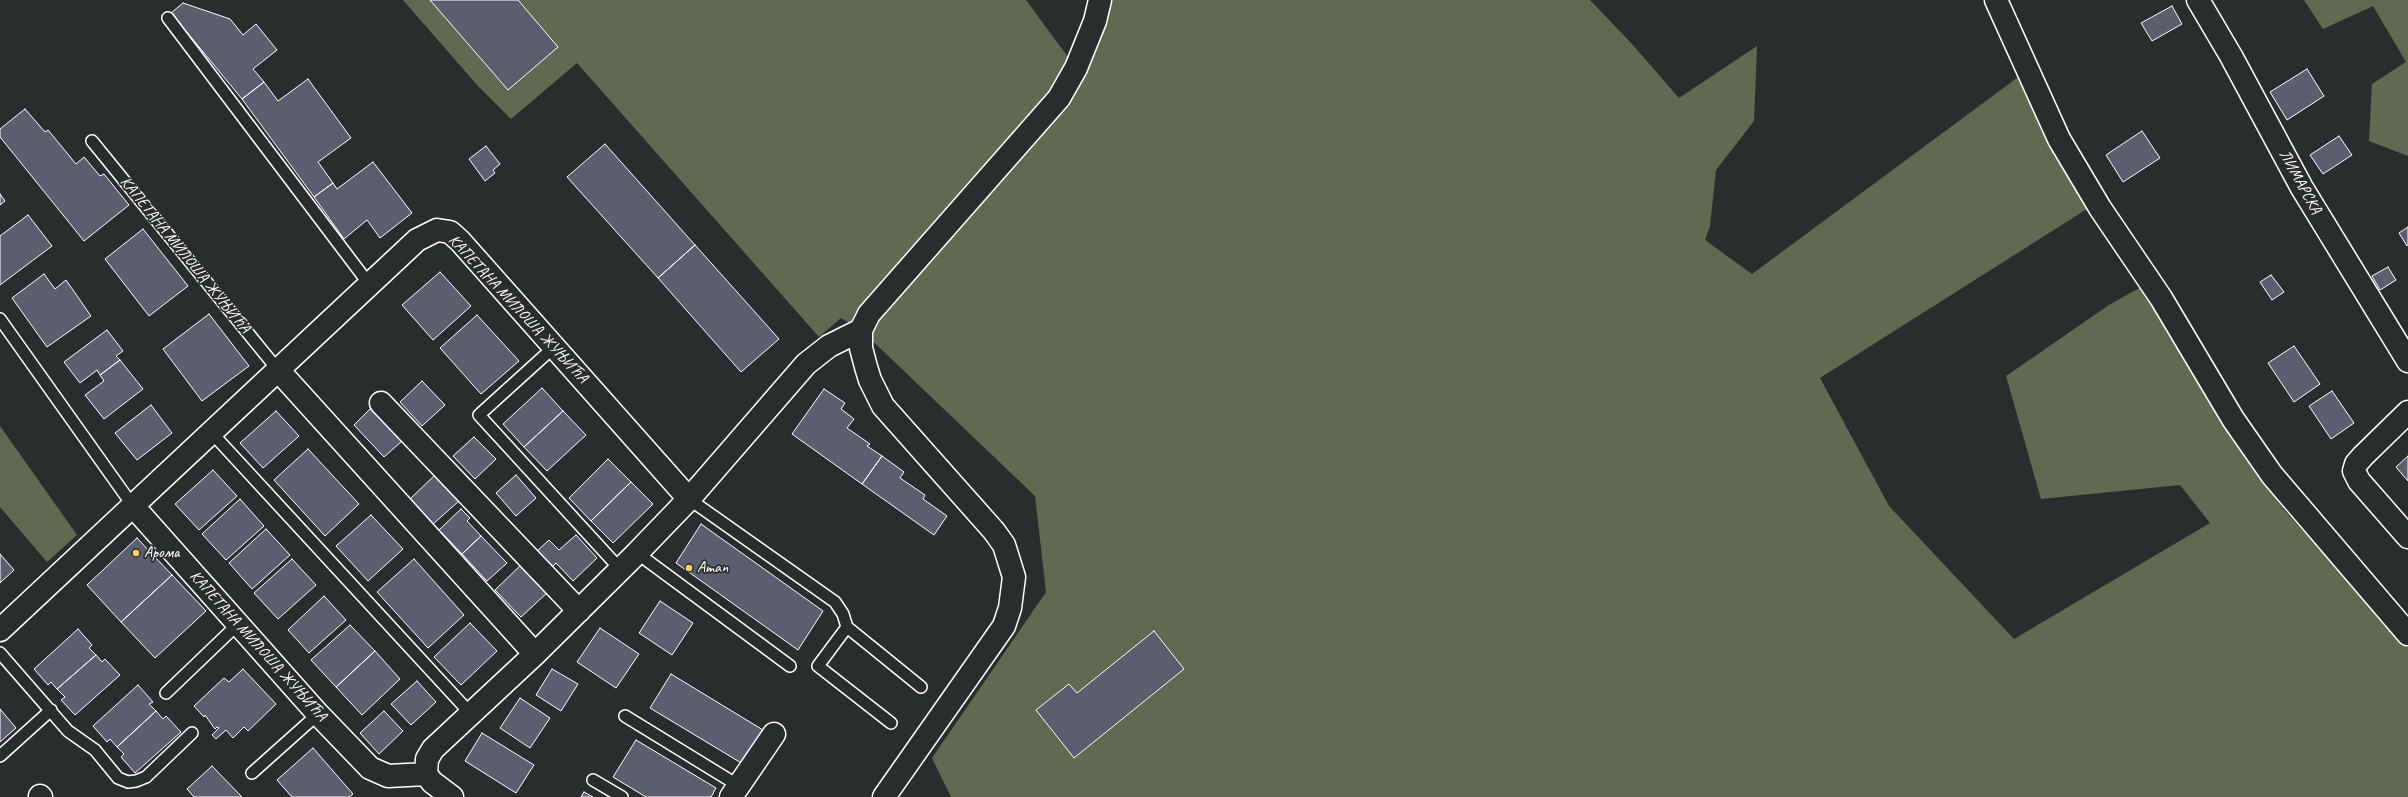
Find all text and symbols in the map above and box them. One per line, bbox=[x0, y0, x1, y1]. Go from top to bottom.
street label: ЛИМАРСКА bbox=[2275, 147, 2325, 217]
street label: КАПЕТАНА МИЛОША ЖУЊИЋА bbox=[116, 173, 254, 337]
street label: КАПЕТАНА МИЛОША ЖУЊИЋА bbox=[444, 231, 592, 387]
place label: Арома bbox=[144, 543, 179, 563]
marker: Арома bbox=[131, 548, 141, 558]
place label: Aman bbox=[697, 558, 728, 578]
marker: Aman bbox=[684, 563, 694, 573]
street label: КАПЕТАНА МИЛОША ЖУЊИЋА bbox=[185, 567, 331, 725]

